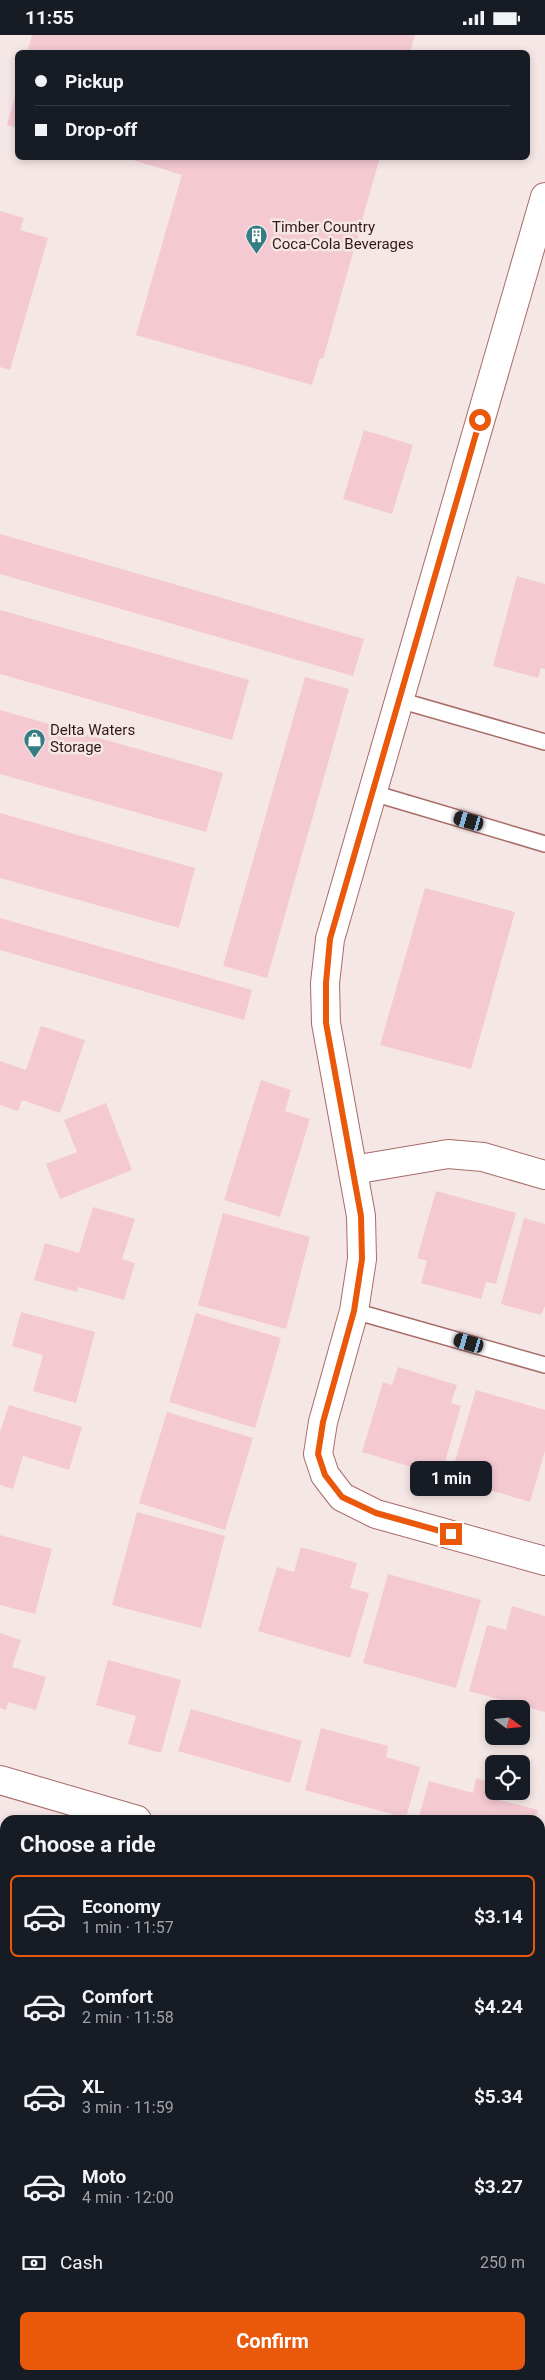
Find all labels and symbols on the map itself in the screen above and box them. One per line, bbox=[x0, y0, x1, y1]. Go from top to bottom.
place label: Timber Country Coca-Cola Beverages bbox=[272, 218, 414, 253]
building icon: Timber Country Coca-Cola Beverages bbox=[244, 224, 268, 255]
route start bbox=[469, 409, 491, 431]
place label: Delta Waters Storage bbox=[50, 721, 135, 756]
shop icon: Delta Waters Storage bbox=[22, 727, 46, 758]
car bbox=[452, 810, 485, 832]
car bbox=[452, 1332, 485, 1354]
callout: 1 min bbox=[410, 1461, 492, 1497]
route end bbox=[440, 1523, 462, 1545]
north arrow bbox=[485, 1700, 530, 1745]

